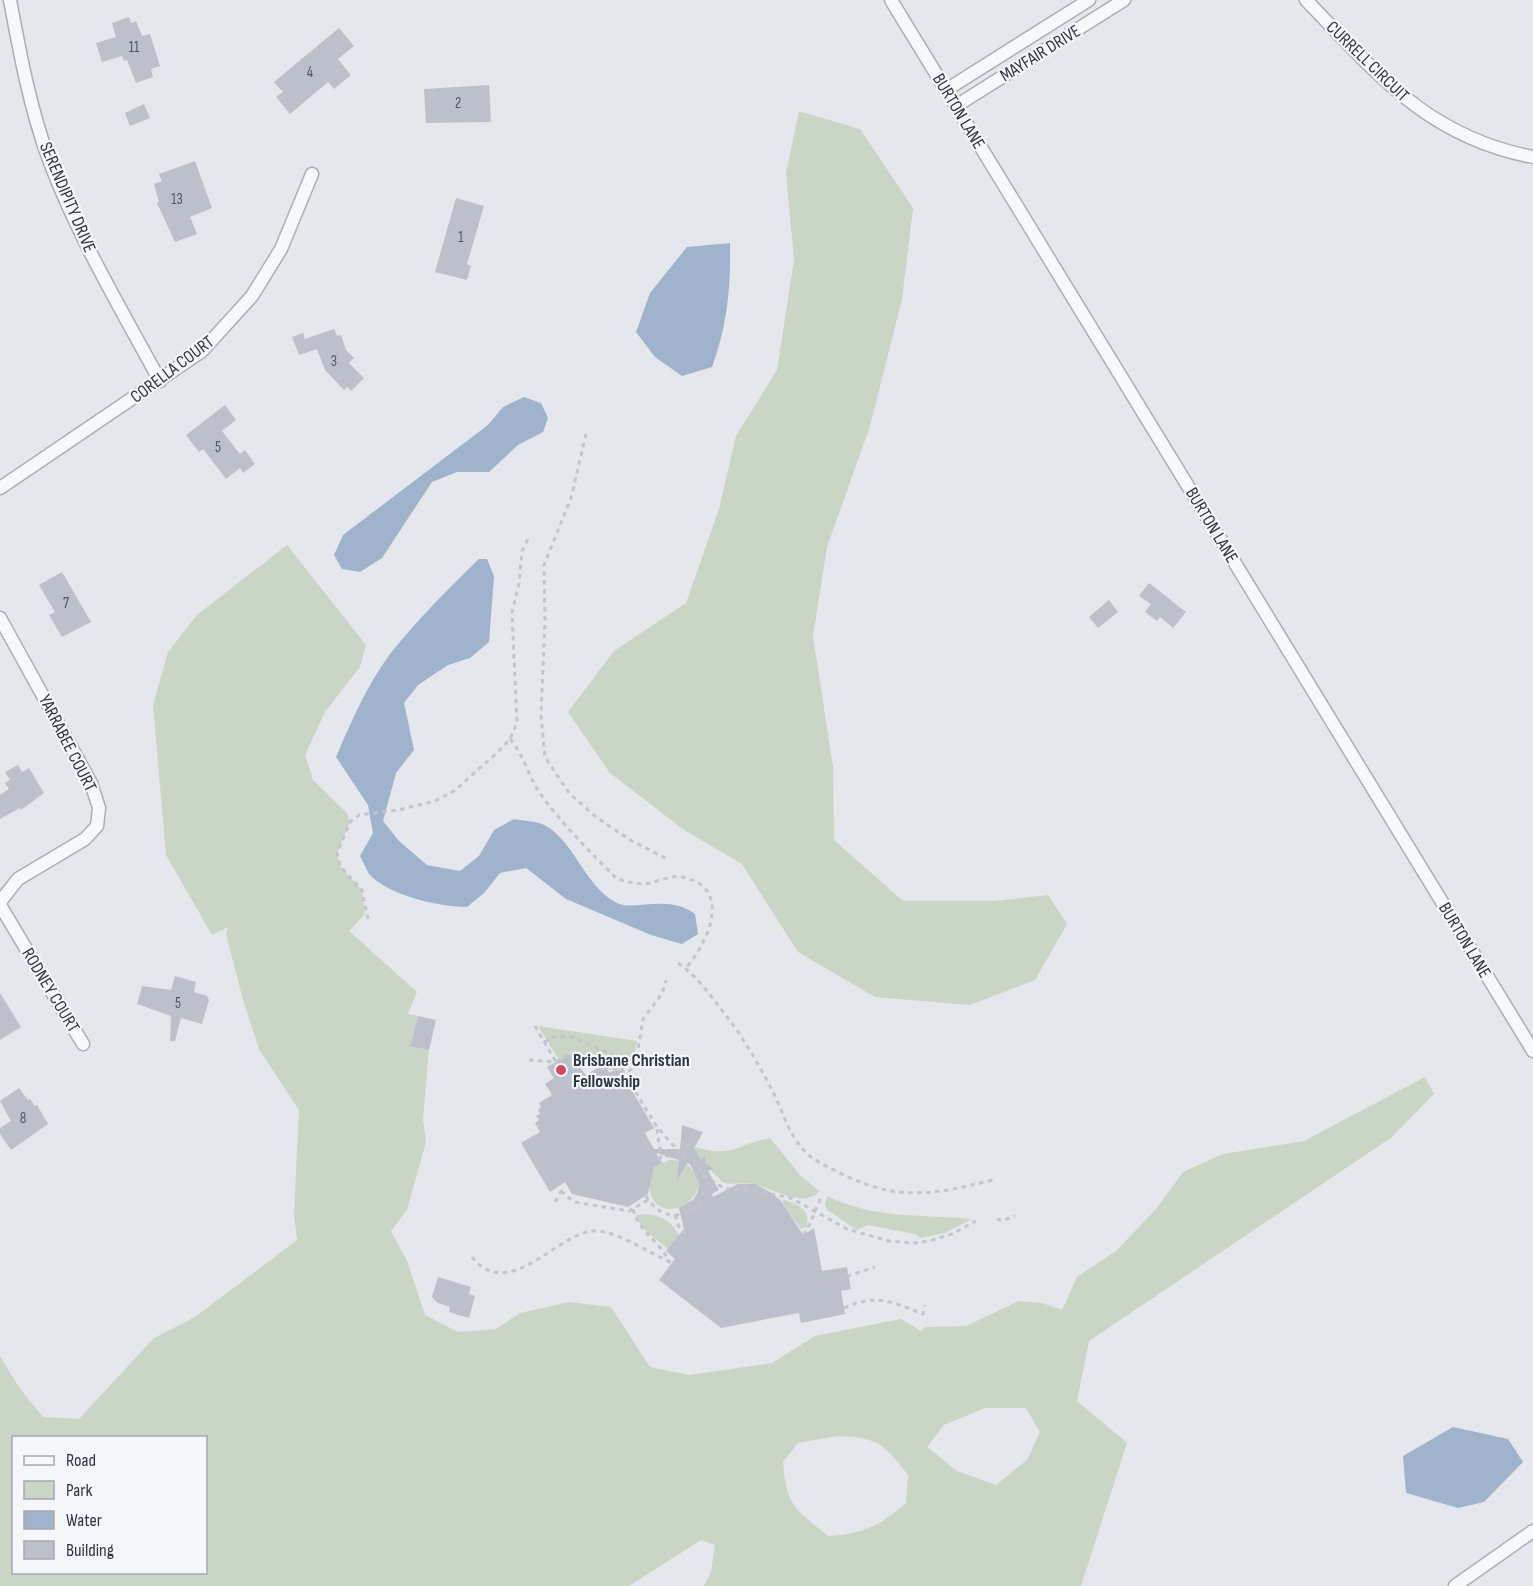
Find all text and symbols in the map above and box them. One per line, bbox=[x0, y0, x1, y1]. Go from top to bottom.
street label: CURRELL CIRCUIT bbox=[1322, 17, 1413, 106]
street label: MAYFAIR DRIVE bbox=[996, 20, 1084, 86]
house number: 11 bbox=[129, 38, 140, 57]
house number: 4 bbox=[307, 63, 313, 82]
street label: BURTON LANE bbox=[928, 70, 989, 153]
house number: 2 bbox=[455, 94, 461, 113]
street label: SERENDIPITY DRIVE bbox=[35, 139, 100, 255]
house number: 13 bbox=[171, 190, 183, 209]
house number: 1 bbox=[458, 228, 464, 247]
street label: CORELLA COURT bbox=[126, 331, 218, 408]
house number: 3 bbox=[331, 352, 337, 371]
house number: 5 bbox=[215, 438, 221, 457]
street label: BURTON LANE bbox=[1181, 484, 1242, 567]
house number: 7 bbox=[63, 594, 69, 613]
street label: YARRABEE COURT bbox=[34, 691, 101, 795]
street label: BURTON LANE bbox=[1434, 899, 1495, 982]
street label: RODNEY COURT bbox=[17, 944, 84, 1036]
house number: 5 bbox=[175, 994, 181, 1013]
place label: Brisbane Christian Fellowship bbox=[573, 1050, 690, 1092]
marker: Brisbane Christian Fellowship bbox=[554, 1063, 568, 1077]
house number: 8 bbox=[20, 1109, 26, 1128]
legend bbox=[12, 1436, 207, 1574]
text: Road bbox=[66, 1450, 96, 1471]
text: Park bbox=[66, 1480, 92, 1501]
text: Water bbox=[66, 1510, 102, 1531]
text: Building bbox=[66, 1540, 114, 1561]

